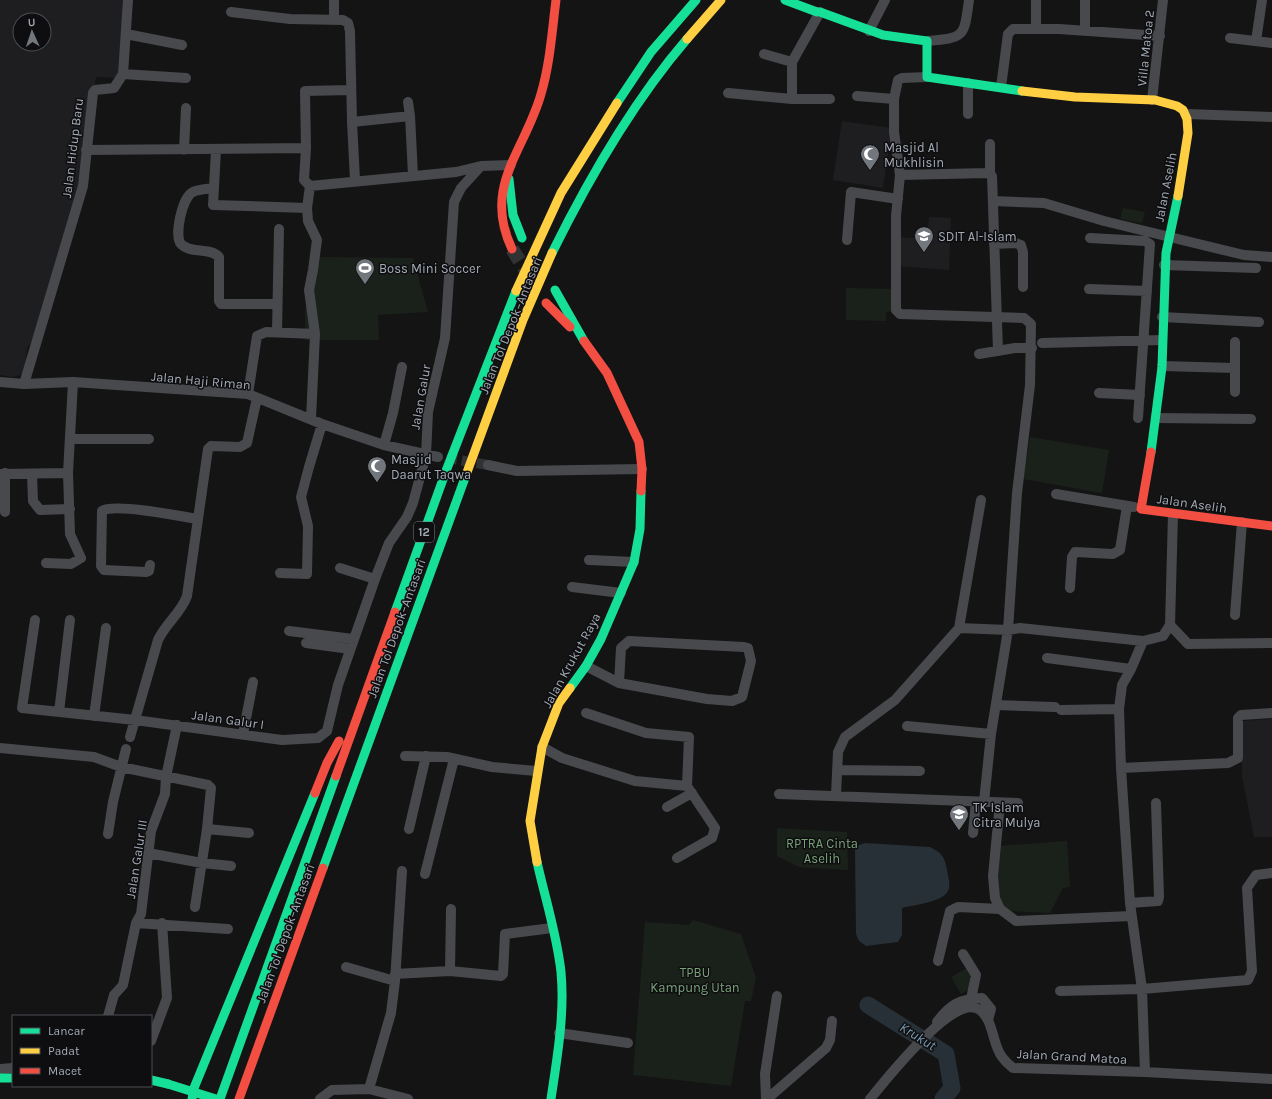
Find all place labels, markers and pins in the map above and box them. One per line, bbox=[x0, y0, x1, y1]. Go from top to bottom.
place label: Masjid Al Mukhlisin bbox=[884, 140, 944, 170]
mosque icon: Masjid Al Mukhlisin bbox=[859, 143, 881, 171]
school or university icon: SDIT Al-Islam bbox=[913, 225, 935, 253]
place label: SDIT Al-Islam bbox=[938, 229, 1017, 244]
sports icon: Boss Mini Soccer bbox=[354, 257, 376, 285]
place label: Boss Mini Soccer bbox=[379, 261, 481, 276]
place label: Masjid Daarut Taqwa bbox=[391, 452, 471, 483]
mosque icon: Masjid Daarut Taqwa bbox=[366, 455, 388, 483]
place label: TK Islam Citra Mulya bbox=[973, 800, 1040, 830]
school or university icon: TK Islam Citra Mulya bbox=[948, 803, 970, 831]

